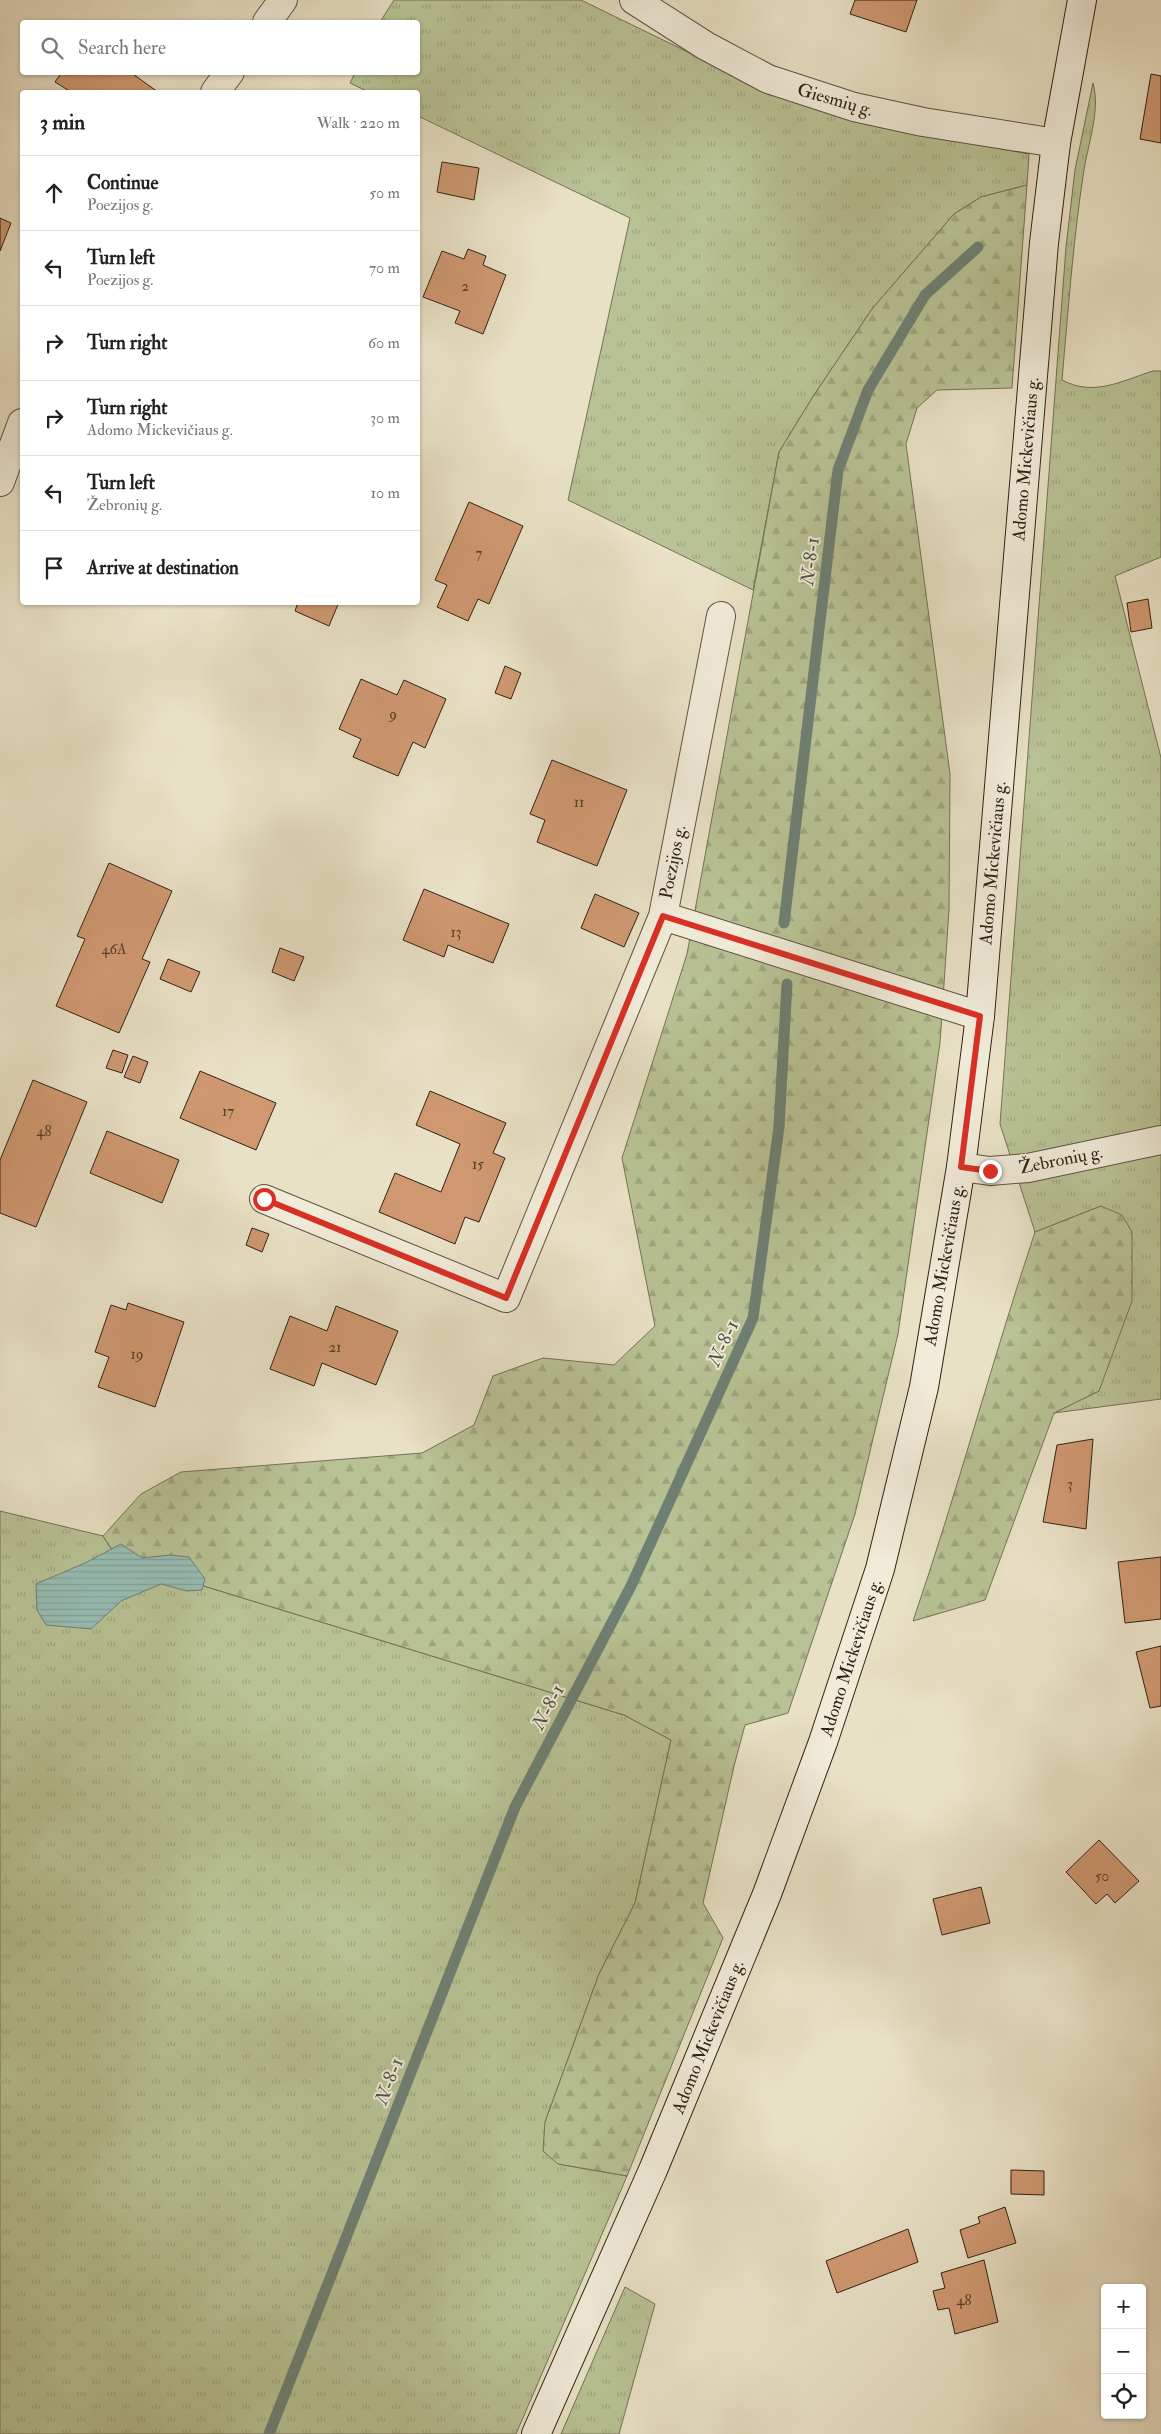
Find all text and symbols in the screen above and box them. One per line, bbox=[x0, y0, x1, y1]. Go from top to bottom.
search box bbox=[20, 20, 420, 75]
icon: search bbox=[38, 34, 66, 62]
text: Search here bbox=[78, 36, 166, 60]
street label: Giesmių g. bbox=[795, 78, 875, 122]
text: 3 min bbox=[40, 109, 85, 136]
text: Walk · 220 m bbox=[317, 113, 400, 133]
text: Continue bbox=[87, 171, 158, 195]
icon: ahead bbox=[40, 179, 68, 207]
text: 50 m bbox=[369, 183, 400, 203]
text: Poezijos g. bbox=[87, 195, 153, 215]
text: Turn left bbox=[87, 246, 155, 270]
icon: left bbox=[40, 254, 68, 282]
text: 70 m bbox=[369, 258, 400, 278]
text: Poezijos g. bbox=[87, 270, 153, 290]
house number: 2 bbox=[461, 277, 469, 296]
icon: right bbox=[40, 329, 68, 357]
text: Turn right bbox=[87, 331, 167, 355]
text: 60 m bbox=[368, 333, 400, 353]
street label: Adomo Mickevičiaus g. bbox=[1007, 376, 1045, 543]
text: Turn right bbox=[87, 396, 167, 420]
icon: right bbox=[40, 404, 68, 432]
text: 30 m bbox=[370, 408, 400, 428]
text: Adomo Mickevičiaus g. bbox=[87, 420, 233, 440]
text: Turn left bbox=[87, 471, 155, 495]
icon: left bbox=[40, 479, 68, 507]
text: 10 m bbox=[370, 483, 400, 503]
text: Žebronių g. bbox=[87, 495, 162, 515]
water label: N-8-1 bbox=[795, 536, 825, 587]
house number: 7 bbox=[476, 544, 483, 563]
icon: arrive bbox=[40, 554, 68, 582]
text: Arrive at destination bbox=[87, 556, 239, 580]
house number: 9 bbox=[388, 705, 397, 724]
street label: Adomo Mickevičiaus g. bbox=[974, 780, 1012, 947]
house number: 11 bbox=[574, 793, 584, 812]
street label: Poezijos g. bbox=[655, 823, 691, 901]
house number: 13 bbox=[450, 923, 462, 942]
house number: 46A bbox=[101, 940, 127, 959]
house number: 17 bbox=[222, 1102, 234, 1121]
house number: 48 bbox=[36, 1122, 52, 1141]
street label: Žebronių g. bbox=[1017, 1140, 1105, 1179]
house number: 15 bbox=[472, 1155, 484, 1174]
route end bbox=[979, 1160, 1002, 1183]
street label: Adomo Mickevičiaus g. bbox=[918, 1182, 970, 1349]
route start bbox=[253, 1188, 276, 1211]
water label: N-8-1 bbox=[702, 1316, 744, 1371]
house number: 21 bbox=[329, 1338, 341, 1357]
house number: 19 bbox=[131, 1345, 143, 1364]
house number: 3 bbox=[1067, 1475, 1073, 1494]
street label: Adomo Mickevičiaus g. bbox=[814, 1576, 887, 1740]
water label: N-8-1 bbox=[526, 1680, 570, 1735]
house number: 50 bbox=[1095, 1867, 1109, 1886]
street label: Adomo Mickevičiaus g. bbox=[666, 1957, 749, 2118]
water label: N-8-1 bbox=[369, 2054, 409, 2109]
map controls bbox=[1101, 2284, 1146, 2419]
button: + bbox=[1101, 2284, 1146, 2329]
house number: 48 bbox=[956, 2291, 972, 2310]
button: − bbox=[1101, 2329, 1146, 2374]
button: locate bbox=[1101, 2374, 1146, 2419]

